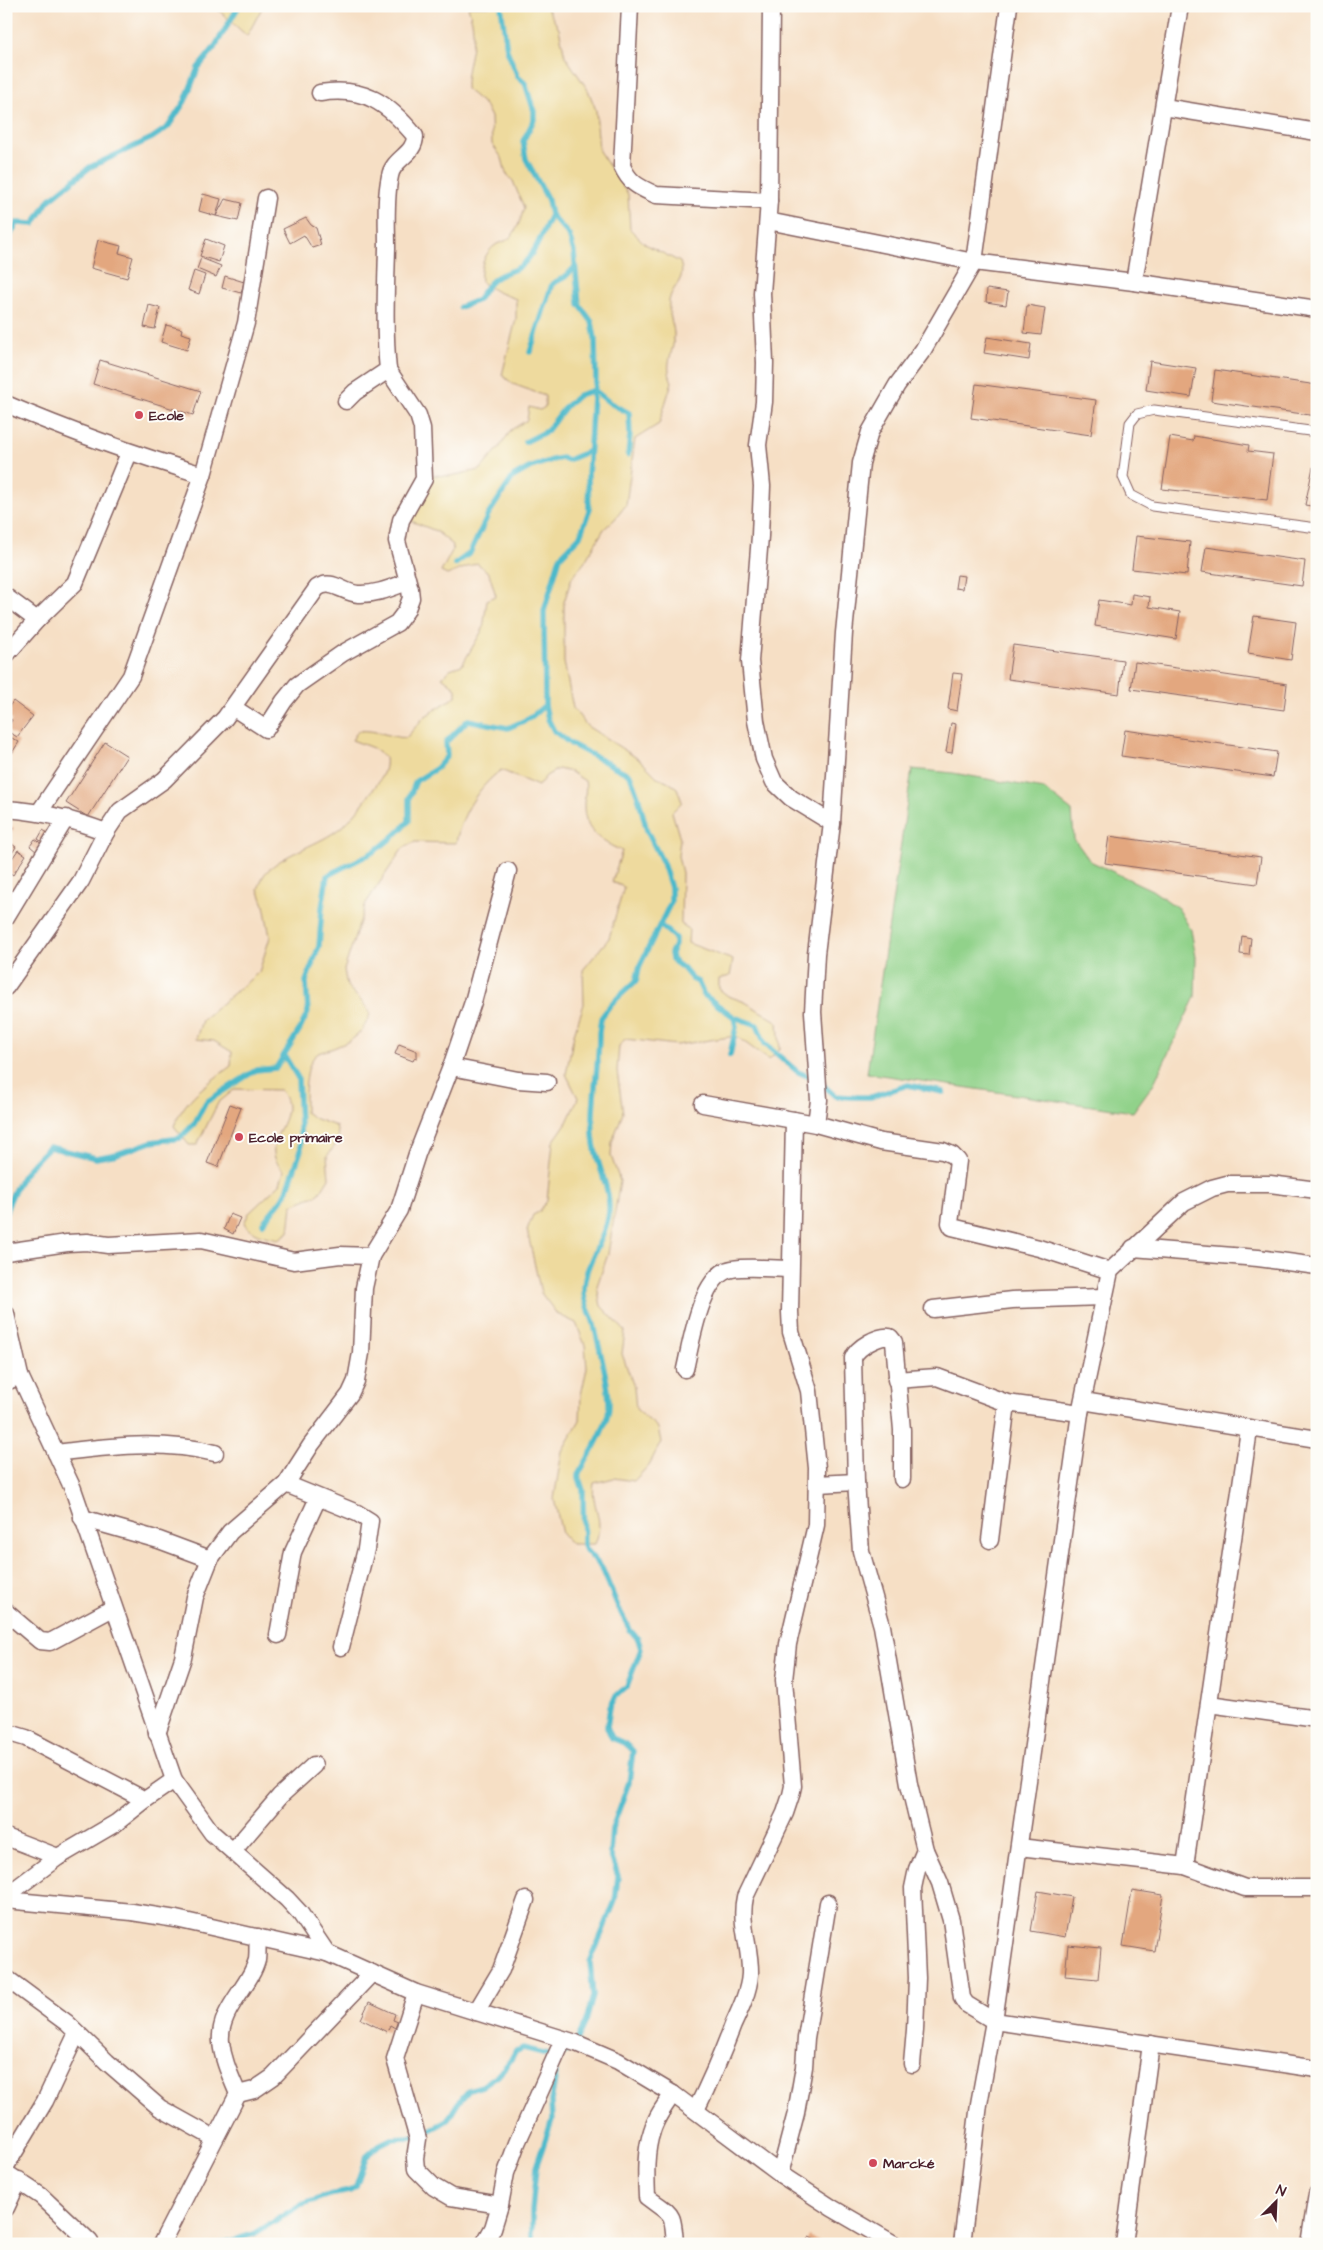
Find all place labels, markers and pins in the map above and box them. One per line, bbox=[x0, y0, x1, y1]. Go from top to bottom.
place label: Ecole bbox=[149, 406, 184, 426]
marker: Ecole bbox=[133, 409, 145, 421]
place label: Ecole primaire bbox=[249, 1128, 343, 1148]
marker: Ecole primaire bbox=[233, 1131, 245, 1143]
place label: Marcké bbox=[883, 2154, 935, 2174]
marker: Marcké bbox=[867, 2157, 879, 2169]

